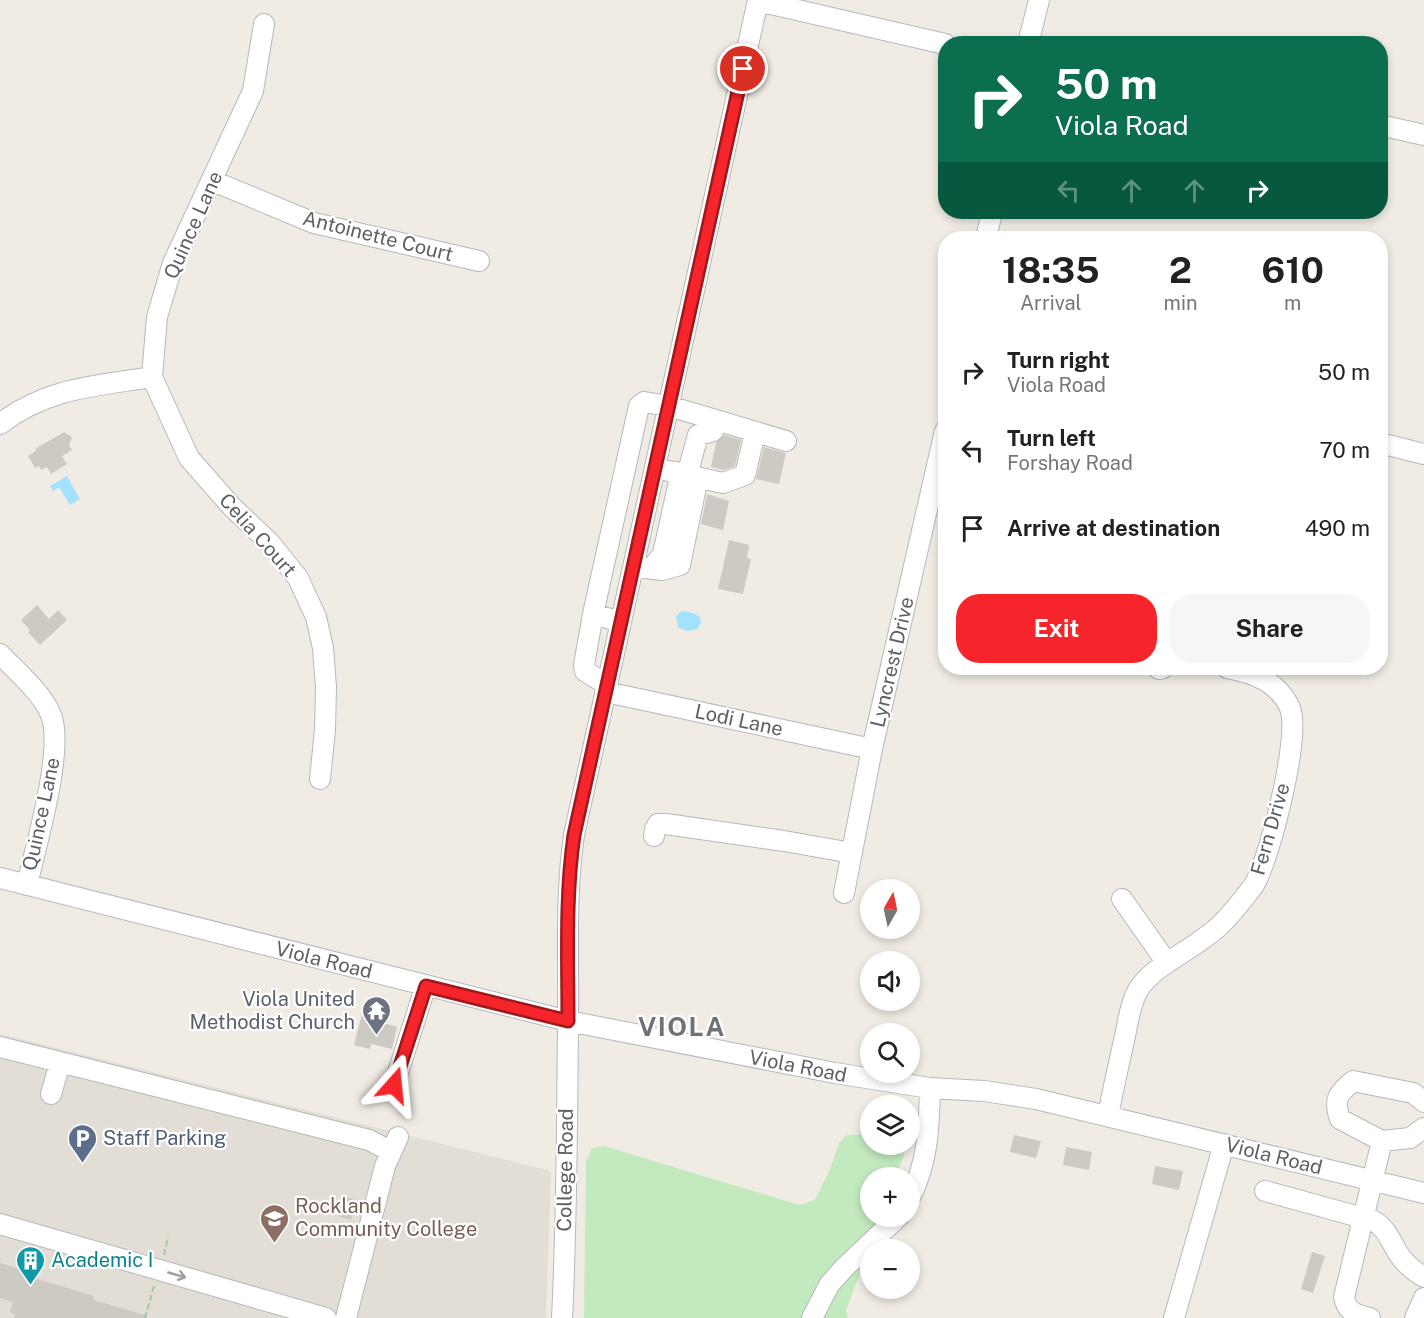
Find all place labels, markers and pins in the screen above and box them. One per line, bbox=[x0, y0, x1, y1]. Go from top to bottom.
pin bbox=[717, 43, 768, 94]
place label: Viola United Methodist Church bbox=[189, 987, 355, 1034]
temple icon: Viola United Methodist Church bbox=[360, 994, 392, 1036]
parking icon: Staff Parking bbox=[66, 1122, 98, 1164]
place label: Staff Parking bbox=[103, 1126, 226, 1150]
place label: Rockland Community College bbox=[295, 1194, 477, 1241]
school or university icon: Rockland Community College bbox=[258, 1202, 290, 1244]
building icon: Academic I bbox=[14, 1244, 46, 1286]
place label: Academic I bbox=[51, 1248, 154, 1272]

